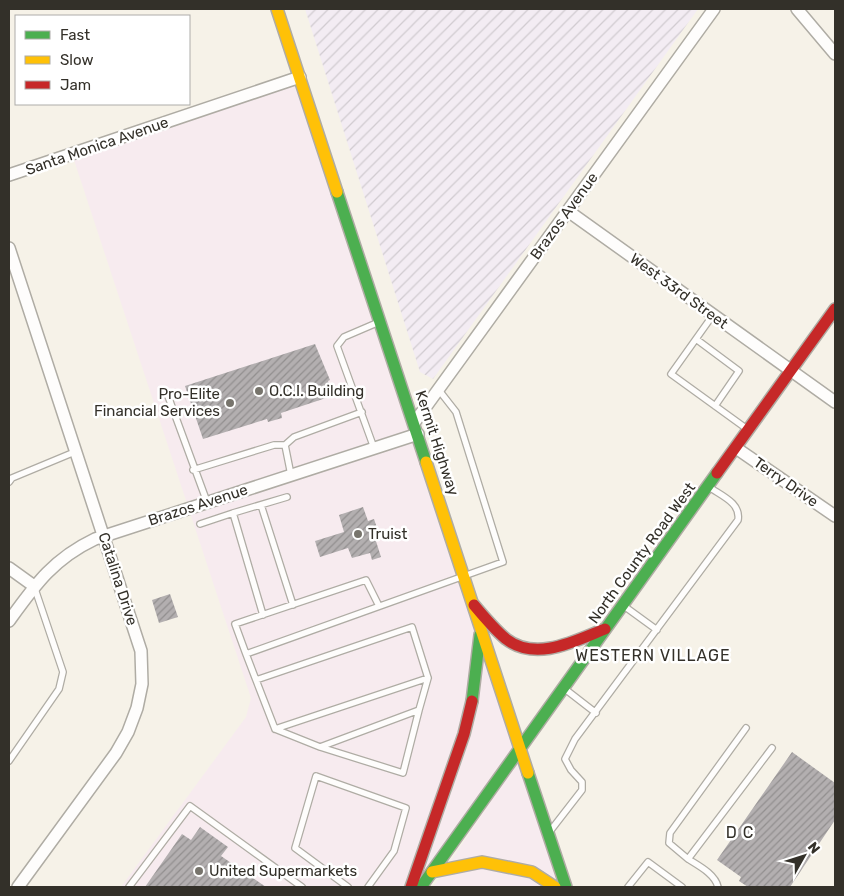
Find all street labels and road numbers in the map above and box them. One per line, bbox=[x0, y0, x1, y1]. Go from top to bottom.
street label: Santa Monica Avenue bbox=[23, 113, 171, 179]
street label: Brazos Avenue bbox=[526, 169, 602, 263]
street label: West 33rd Street bbox=[626, 249, 732, 333]
street label: Kermit Highway bbox=[411, 388, 463, 498]
street label: Terry Drive bbox=[750, 453, 822, 511]
street label: North County Road West bbox=[585, 479, 699, 627]
street label: Brazos Avenue bbox=[146, 480, 250, 530]
street label: Catalina Drive bbox=[94, 530, 142, 628]

